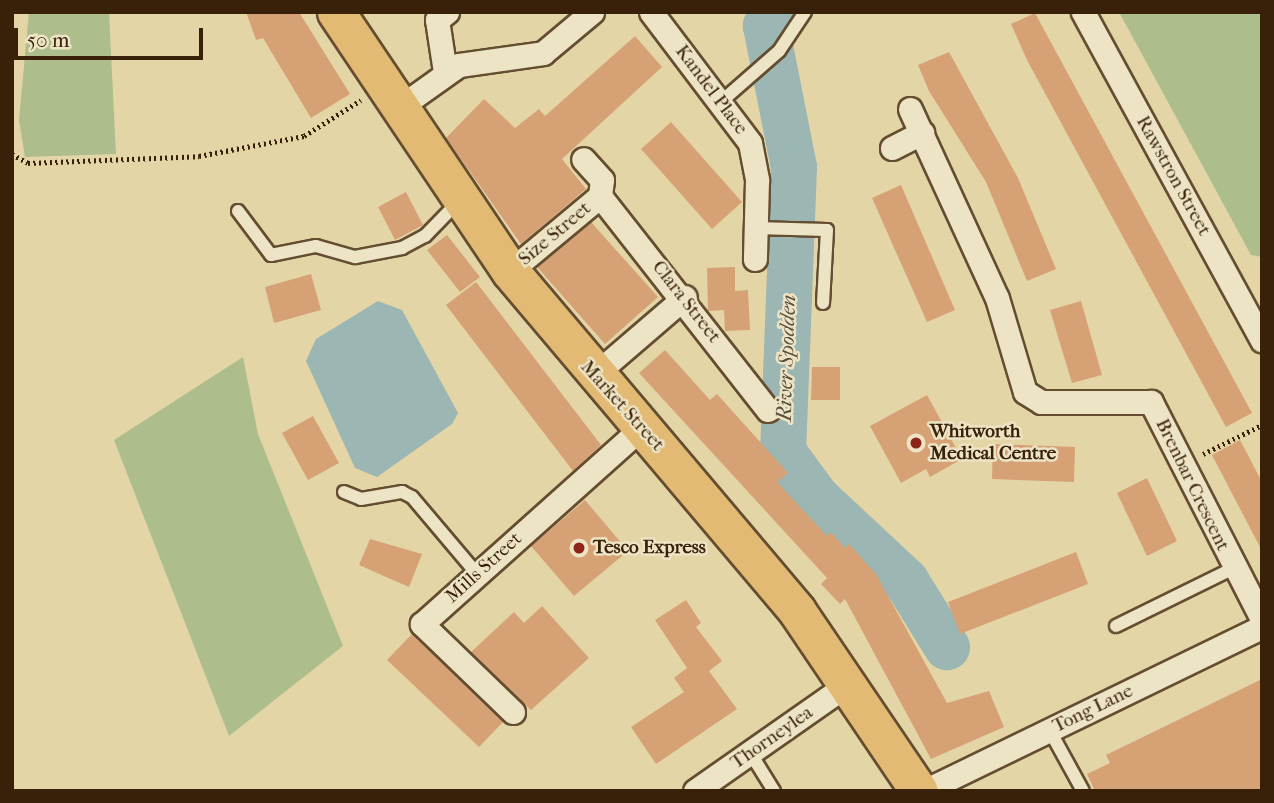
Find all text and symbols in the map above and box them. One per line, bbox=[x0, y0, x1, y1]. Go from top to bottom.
scale bar bbox=[18, 14, 206, 58]
text: 50 m bbox=[27, 28, 70, 52]
street label: Kandel Place bbox=[670, 41, 752, 139]
street label: Rawstron Street bbox=[1131, 112, 1215, 240]
street label: Size Street bbox=[514, 197, 596, 271]
street label: Clara Street bbox=[647, 256, 725, 348]
water label: River Spodden bbox=[771, 294, 801, 422]
street label: Market Street bbox=[575, 356, 669, 456]
street label: Brenbar Crescent bbox=[1150, 415, 1234, 555]
place label: Whitworth Medical Centre bbox=[930, 421, 1056, 465]
marker: Whitworth Medical Centre bbox=[908, 435, 924, 451]
street label: Mills Street bbox=[441, 528, 527, 608]
place label: Tesco Express bbox=[593, 537, 706, 559]
marker: Tesco Express bbox=[571, 540, 587, 556]
street label: Tong Lane bbox=[1049, 680, 1137, 738]
street label: Thorneylea bbox=[727, 701, 817, 775]

